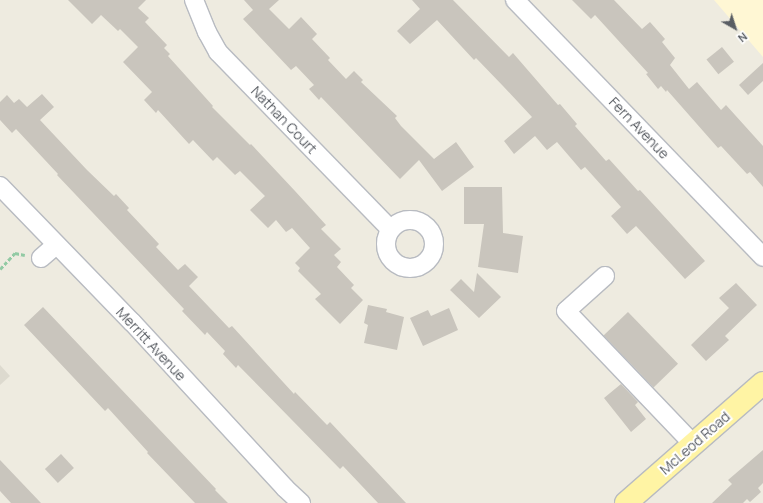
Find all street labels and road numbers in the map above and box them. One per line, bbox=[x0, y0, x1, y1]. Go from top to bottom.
street label: Nathan Court bbox=[248, 83, 320, 157]
street label: Fern Avenue bbox=[605, 94, 673, 162]
street label: Merritt Avenue bbox=[113, 304, 189, 384]
street label: McLeod Road bbox=[657, 408, 733, 478]

